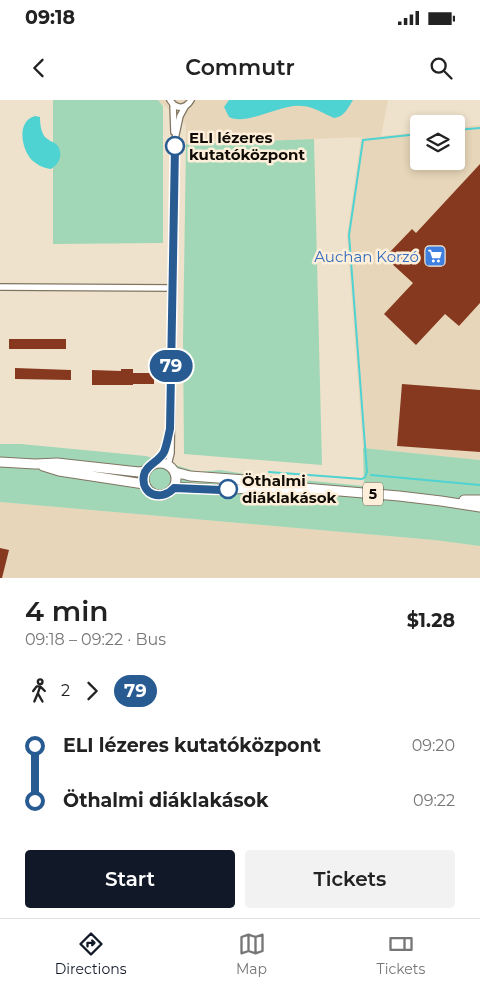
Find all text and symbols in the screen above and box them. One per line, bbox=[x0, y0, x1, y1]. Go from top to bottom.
text: 09:18 bbox=[25, 6, 75, 29]
icon: back bbox=[25, 54, 53, 82]
text: Commutr bbox=[185, 54, 295, 81]
icon: search bbox=[427, 54, 455, 82]
map controls bbox=[410, 115, 465, 170]
button: layers bbox=[410, 115, 465, 170]
place label: ELI lézeres kutatóközpont bbox=[189, 128, 305, 164]
marker: ELI lézeres kutatóközpont bbox=[165, 136, 185, 156]
supermarket icon: Auchan Korzó bbox=[423, 244, 447, 268]
place label: Auchan Korzó bbox=[314, 247, 419, 266]
line badge: 79 bbox=[148, 350, 194, 382]
text: 79 bbox=[160, 355, 182, 377]
place label: Öthalmi diáklakások bbox=[242, 471, 336, 507]
marker: Öthalmi diáklakások bbox=[218, 479, 238, 499]
road number: 5 bbox=[363, 482, 383, 506]
text: 4 min bbox=[25, 594, 109, 628]
text: $1.28 bbox=[407, 609, 455, 632]
text: 09:18 – 09:22 · Bus bbox=[25, 630, 166, 649]
icon: walk bbox=[25, 677, 53, 705]
icon: forward bbox=[78, 677, 106, 705]
text: 79 bbox=[124, 680, 147, 702]
text: 2 bbox=[61, 681, 70, 700]
text: ELI lézeres kutatóközpont bbox=[63, 734, 321, 757]
text: 09:20 bbox=[412, 736, 455, 755]
text: Öthalmi diáklakások bbox=[63, 789, 268, 812]
text: 09:22 bbox=[413, 791, 455, 810]
button: Start bbox=[25, 850, 235, 908]
button: Tickets bbox=[245, 850, 455, 908]
tab: Directions bbox=[55, 930, 126, 978]
tab: Map bbox=[236, 930, 267, 978]
tab: Tickets bbox=[377, 930, 425, 978]

